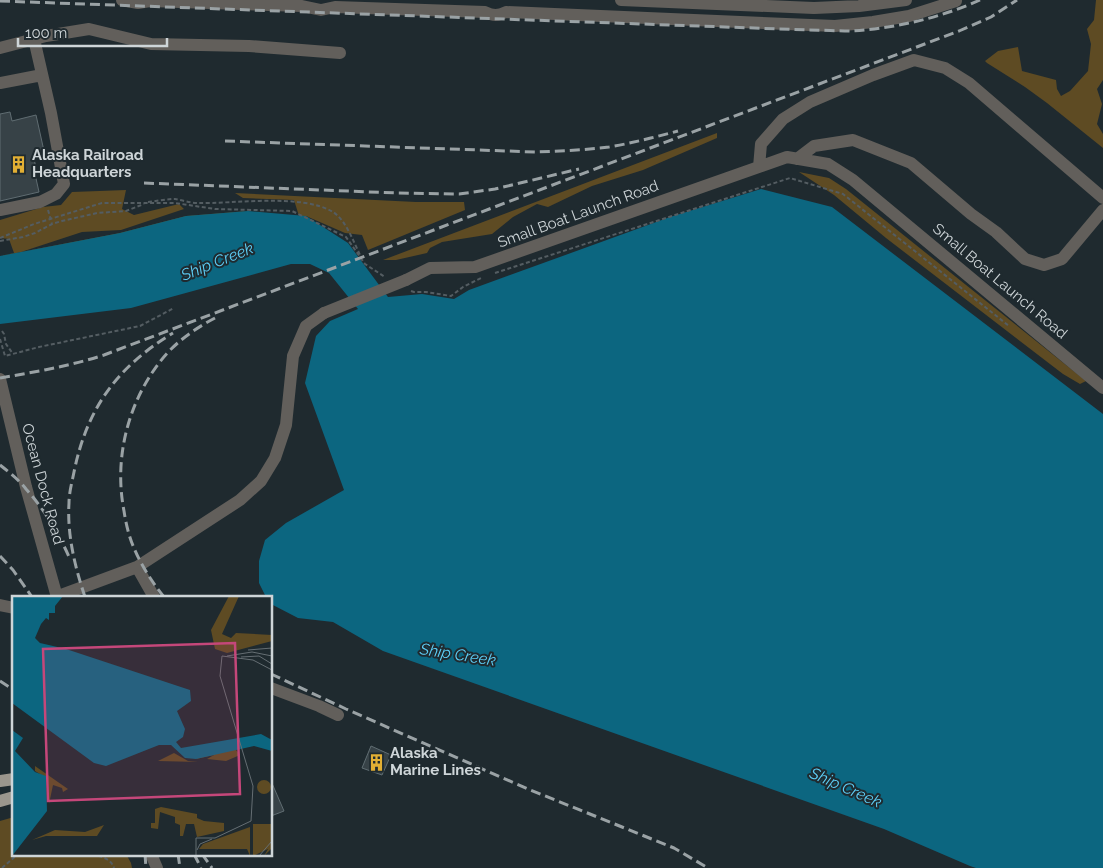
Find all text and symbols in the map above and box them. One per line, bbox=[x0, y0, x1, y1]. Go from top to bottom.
scale bar bbox=[18, 15, 166, 47]
text: 100 m bbox=[25, 24, 67, 42]
place label: Alaska Railroad Headquarters bbox=[32, 146, 144, 181]
building icon: Alaska Railroad Headquarters bbox=[8, 154, 28, 174]
street label: Small Boat Launch Road bbox=[495, 176, 661, 252]
street label: Small Boat Launch Road bbox=[929, 220, 1071, 342]
water label: Ship Creek bbox=[177, 238, 257, 285]
street label: Ocean Dock Road bbox=[18, 421, 68, 547]
inset map bbox=[12, 596, 272, 856]
water label: Ship Creek bbox=[418, 639, 498, 670]
place label: Alaska Marine Lines bbox=[390, 744, 481, 779]
building icon: Alaska Marine Lines bbox=[366, 752, 386, 772]
water label: Ship Creek bbox=[806, 763, 885, 812]

